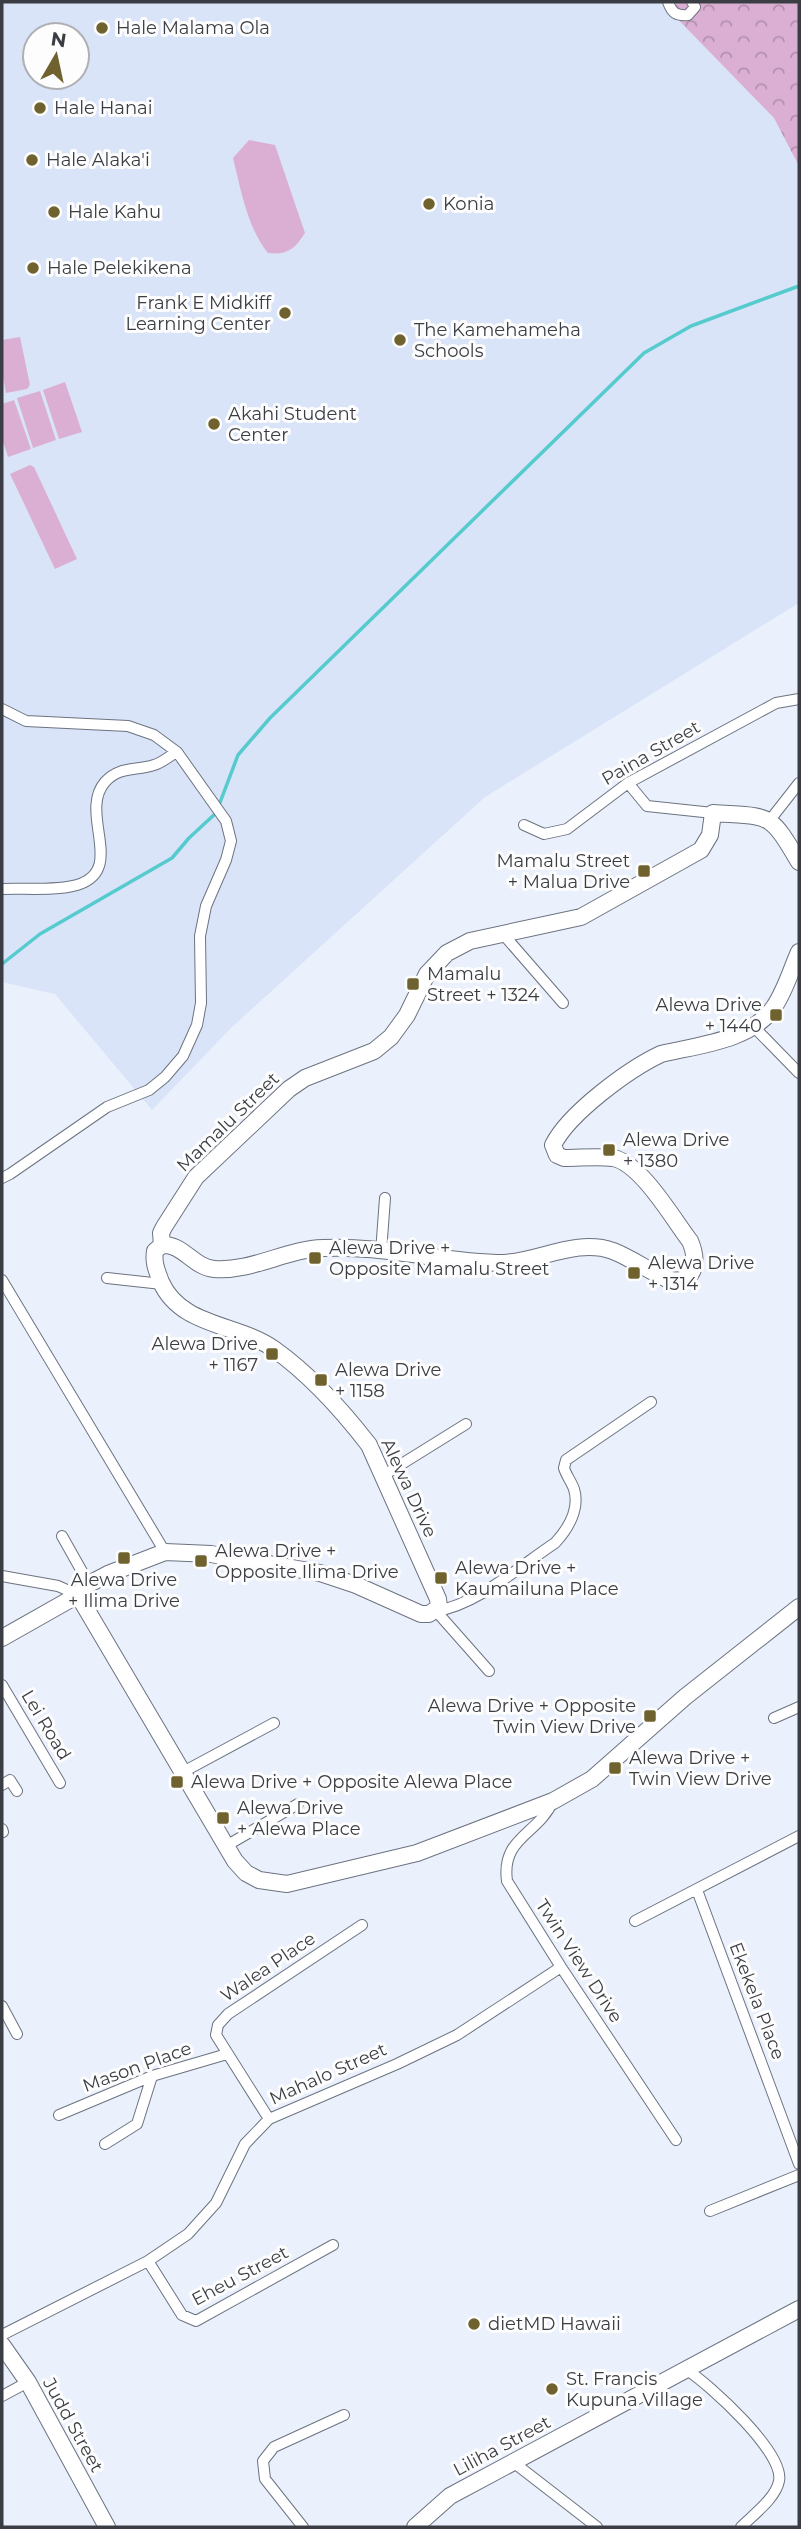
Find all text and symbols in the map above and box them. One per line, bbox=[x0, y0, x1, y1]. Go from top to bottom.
place label: Hale Malama Ola bbox=[116, 17, 270, 39]
marker: Hale Malama Ola bbox=[94, 20, 110, 36]
north arrow bbox=[21, 21, 91, 91]
text: N bbox=[49, 27, 68, 52]
place label: Hale Hanai bbox=[54, 97, 153, 119]
marker: Hale Hanai bbox=[32, 100, 48, 116]
place label: Hale Alaka'i bbox=[46, 149, 150, 171]
marker: Hale Alaka'i bbox=[24, 152, 40, 168]
place label: Konia bbox=[443, 193, 494, 215]
marker: Konia bbox=[421, 196, 437, 212]
place label: Hale Kahu bbox=[68, 201, 161, 223]
marker: Hale Kahu bbox=[46, 204, 62, 220]
place label: Hale Pelekikena bbox=[47, 257, 192, 279]
marker: Hale Pelekikena bbox=[25, 260, 41, 276]
place label: Frank E Midkiff Learning Center bbox=[126, 292, 272, 335]
marker: Frank E Midkiff Learning Center bbox=[277, 305, 293, 321]
place label: The Kamehameha Schools bbox=[414, 319, 581, 362]
marker: The Kamehameha Schools bbox=[392, 332, 408, 348]
place label: Akahi Student Center bbox=[228, 403, 357, 446]
marker: Akahi Student Center bbox=[206, 416, 222, 432]
street label: Paina Street bbox=[598, 716, 704, 790]
place label: Mamalu Street + Malua Drive bbox=[496, 850, 630, 893]
marker: Mamalu Street + Malua Drive bbox=[636, 863, 652, 879]
place label: Mamalu Street + 1324 bbox=[427, 963, 540, 1006]
marker: Mamalu Street + 1324 bbox=[405, 976, 421, 992]
place label: Alewa Drive + 1440 bbox=[656, 994, 762, 1037]
marker: Alewa Drive + 1440 bbox=[768, 1007, 784, 1023]
street label: Mamalu Street bbox=[172, 1068, 284, 1176]
place label: Alewa Drive + 1380 bbox=[623, 1129, 730, 1172]
marker: Alewa Drive + 1380 bbox=[601, 1142, 617, 1158]
place label: Alewa Drive + Opposite Mamalu Street bbox=[329, 1237, 549, 1280]
marker: Alewa Drive + Opposite Mamalu Street bbox=[307, 1250, 323, 1266]
place label: Alewa Drive + 1314 bbox=[648, 1252, 755, 1295]
marker: Alewa Drive + 1314 bbox=[626, 1265, 642, 1281]
place label: Alewa Drive + 1167 bbox=[152, 1333, 258, 1376]
marker: Alewa Drive + 1167 bbox=[264, 1346, 280, 1362]
place label: Alewa Drive + 1158 bbox=[335, 1359, 442, 1402]
marker: Alewa Drive + 1158 bbox=[313, 1372, 329, 1388]
street label: Alewa Drive bbox=[377, 1435, 442, 1541]
place label: Alewa Drive + Opposite Ilima Drive bbox=[215, 1540, 399, 1583]
marker: Alewa Drive + Ilima Drive bbox=[116, 1550, 132, 1566]
marker: Alewa Drive + Opposite Ilima Drive bbox=[193, 1553, 209, 1569]
place label: Alewa Drive + Kaumailuna Place bbox=[455, 1557, 619, 1600]
place label: Alewa Drive + Ilima Drive bbox=[68, 1569, 180, 1612]
marker: Alewa Drive + Kaumailuna Place bbox=[433, 1570, 449, 1586]
street label: Lei Road bbox=[16, 1686, 76, 1764]
place label: Alewa Drive + Opposite Twin View Drive bbox=[428, 1695, 636, 1738]
marker: Alewa Drive + Opposite Twin View Drive bbox=[642, 1708, 658, 1724]
place label: Alewa Drive + Twin View Drive bbox=[629, 1747, 772, 1790]
marker: Alewa Drive + Twin View Drive bbox=[607, 1760, 623, 1776]
place label: Alewa Drive + Opposite Alewa Place bbox=[191, 1771, 513, 1793]
marker: Alewa Drive + Opposite Alewa Place bbox=[169, 1774, 185, 1790]
place label: Alewa Drive + Alewa Place bbox=[237, 1797, 361, 1840]
marker: Alewa Drive + Alewa Place bbox=[215, 1810, 231, 1826]
street label: Twin View Drive bbox=[531, 1895, 627, 2027]
street label: Walea Place bbox=[216, 1927, 320, 2007]
street label: Ekekela Place bbox=[725, 1939, 790, 2063]
street label: Mason Place bbox=[80, 2037, 194, 2097]
street label: Mahalo Street bbox=[266, 2038, 390, 2110]
street label: Eheu Street bbox=[188, 2241, 292, 2311]
place label: dietMD Hawaii bbox=[488, 2313, 621, 2335]
marker: dietMD Hawaii bbox=[466, 2316, 482, 2332]
place label: St. Francis Kupuna Village bbox=[566, 2368, 703, 2411]
street label: Judd Street bbox=[38, 2373, 108, 2476]
marker: St. Francis Kupuna Village bbox=[544, 2381, 560, 2397]
street label: Liliha Street bbox=[450, 2411, 554, 2481]

